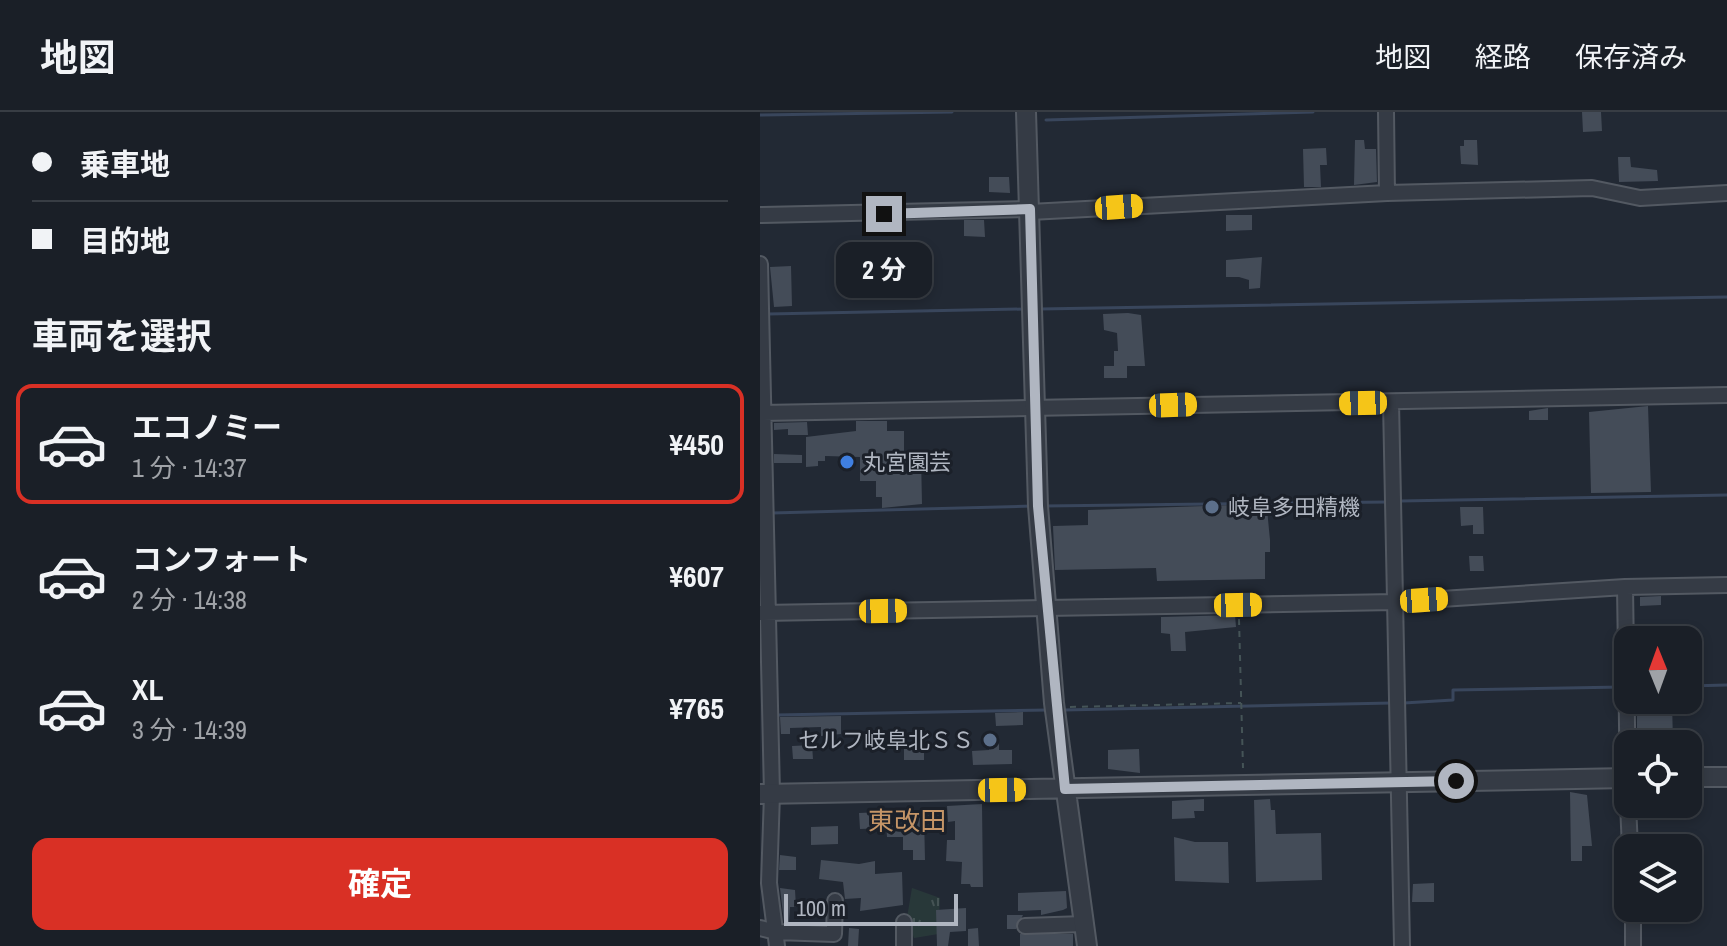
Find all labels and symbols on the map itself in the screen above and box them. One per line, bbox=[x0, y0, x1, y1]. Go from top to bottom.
car bbox=[1094, 193, 1144, 221]
route end bbox=[866, 196, 902, 232]
callout: 2 分 bbox=[836, 242, 932, 298]
car bbox=[1339, 391, 1387, 415]
car bbox=[1149, 392, 1197, 418]
place label: 丸宮園芸 bbox=[863, 447, 951, 477]
marker: 丸宮園芸 bbox=[838, 453, 856, 471]
place label: 岐阜多田精機 bbox=[1228, 492, 1360, 522]
marker: 岐阜多田精機 bbox=[1203, 498, 1221, 516]
car bbox=[1399, 586, 1449, 614]
car bbox=[1214, 593, 1262, 617]
car bbox=[859, 599, 907, 623]
north arrow bbox=[1614, 626, 1702, 714]
place label: セルフ岐阜北ＳＳ bbox=[798, 725, 974, 755]
marker: セルフ岐阜北ＳＳ bbox=[981, 731, 999, 749]
route start bbox=[1438, 763, 1474, 799]
car bbox=[978, 778, 1026, 802]
district label: 東改田 bbox=[868, 803, 946, 838]
scale bar bbox=[784, 890, 958, 926]

